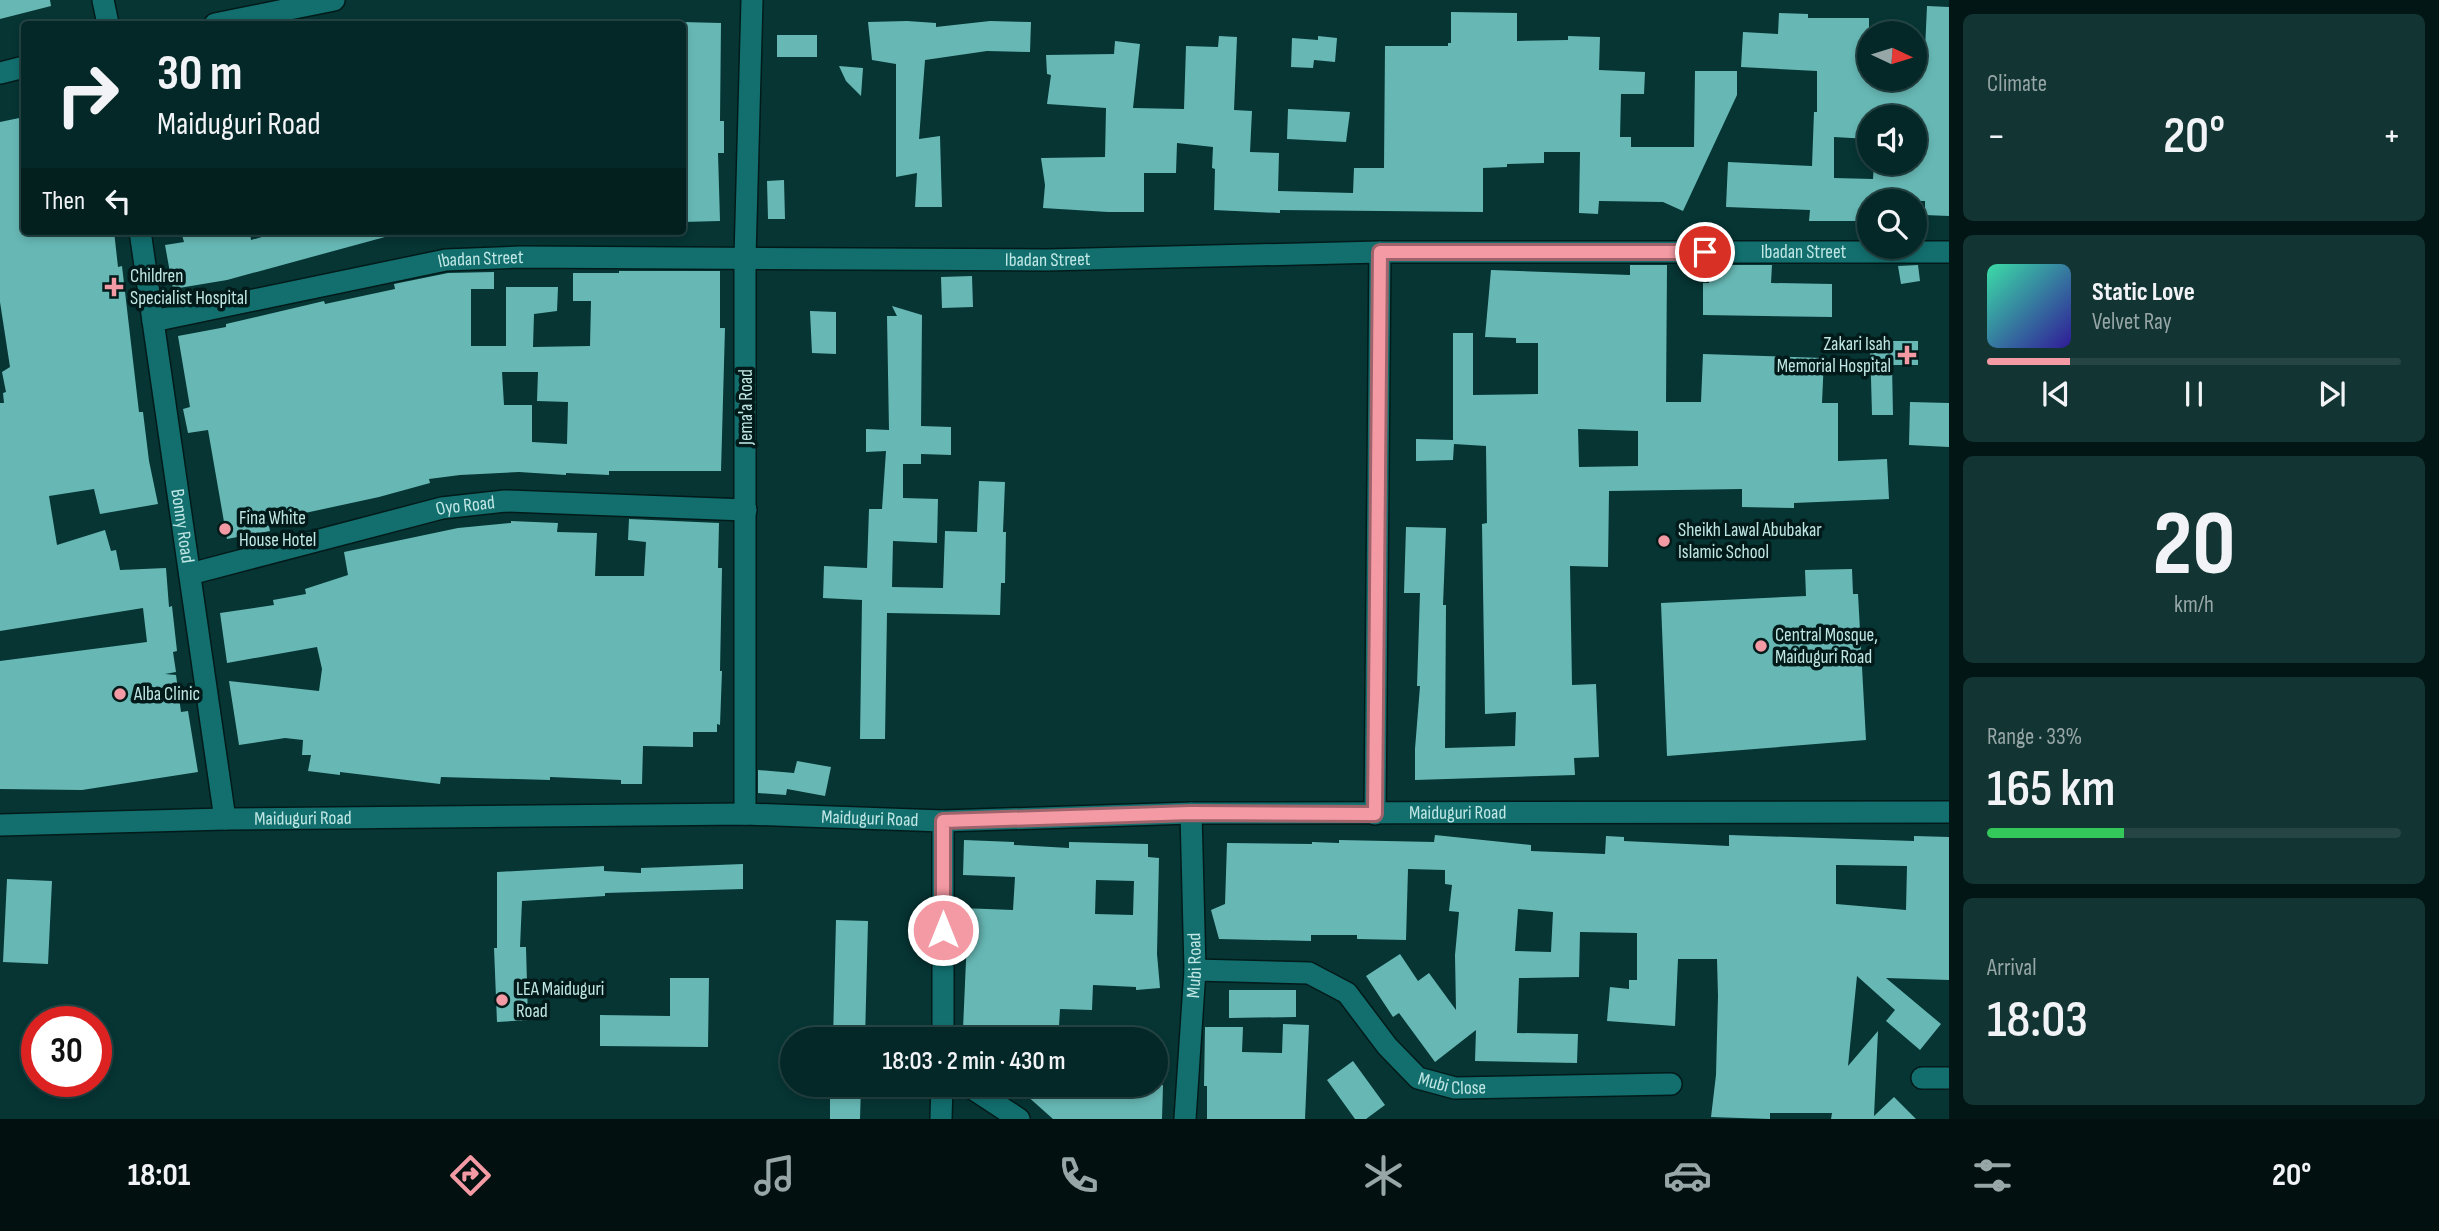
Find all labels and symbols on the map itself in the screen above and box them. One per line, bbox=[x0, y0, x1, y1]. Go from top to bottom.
north arrow bbox=[1857, 21, 1927, 91]
pin bbox=[1675, 222, 1735, 282]
street label: Ibadan Street bbox=[1761, 241, 1847, 264]
street label: Ibadan Street bbox=[436, 245, 524, 273]
street label: Ibadan Street bbox=[1005, 247, 1091, 272]
place label: Children Specialist Hospital bbox=[130, 265, 248, 310]
marker: Children Specialist Hospital bbox=[104, 277, 124, 297]
place label: Zakari Isah Memorial Hospital bbox=[1777, 333, 1891, 378]
marker: Zakari Isah Memorial Hospital bbox=[1897, 345, 1917, 365]
street label: Jema'a Road bbox=[735, 369, 758, 446]
street label: Bonny Road bbox=[166, 487, 199, 565]
street label: Oyo Road bbox=[433, 491, 496, 521]
place label: Fina White House Hotel bbox=[239, 507, 316, 552]
place label: Sheikh Lawal Abubakar Islamic School bbox=[1678, 519, 1822, 564]
marker: Fina White House Hotel bbox=[217, 521, 233, 537]
marker: Sheikh Lawal Abubakar Islamic School bbox=[1656, 533, 1672, 549]
place label: Central Mosque, Maiduguri Road bbox=[1775, 624, 1878, 669]
marker: Central Mosque, Maiduguri Road bbox=[1753, 638, 1769, 654]
place label: Alba Clinic bbox=[133, 683, 200, 706]
marker: Alba Clinic bbox=[112, 686, 128, 702]
street label: Maiduguri Road bbox=[1409, 801, 1506, 824]
street label: Maiduguri Road bbox=[821, 805, 919, 832]
street label: Maiduguri Road bbox=[254, 806, 352, 830]
position arrow bbox=[906, 893, 980, 967]
street label: Mubi Road bbox=[1182, 932, 1207, 999]
place label: LEA Maiduguri Road bbox=[516, 978, 604, 1023]
marker: LEA Maiduguri Road bbox=[494, 992, 510, 1008]
speed limit sign: 30 bbox=[21, 1006, 112, 1097]
street label: Mubi Close bbox=[1416, 1067, 1486, 1100]

